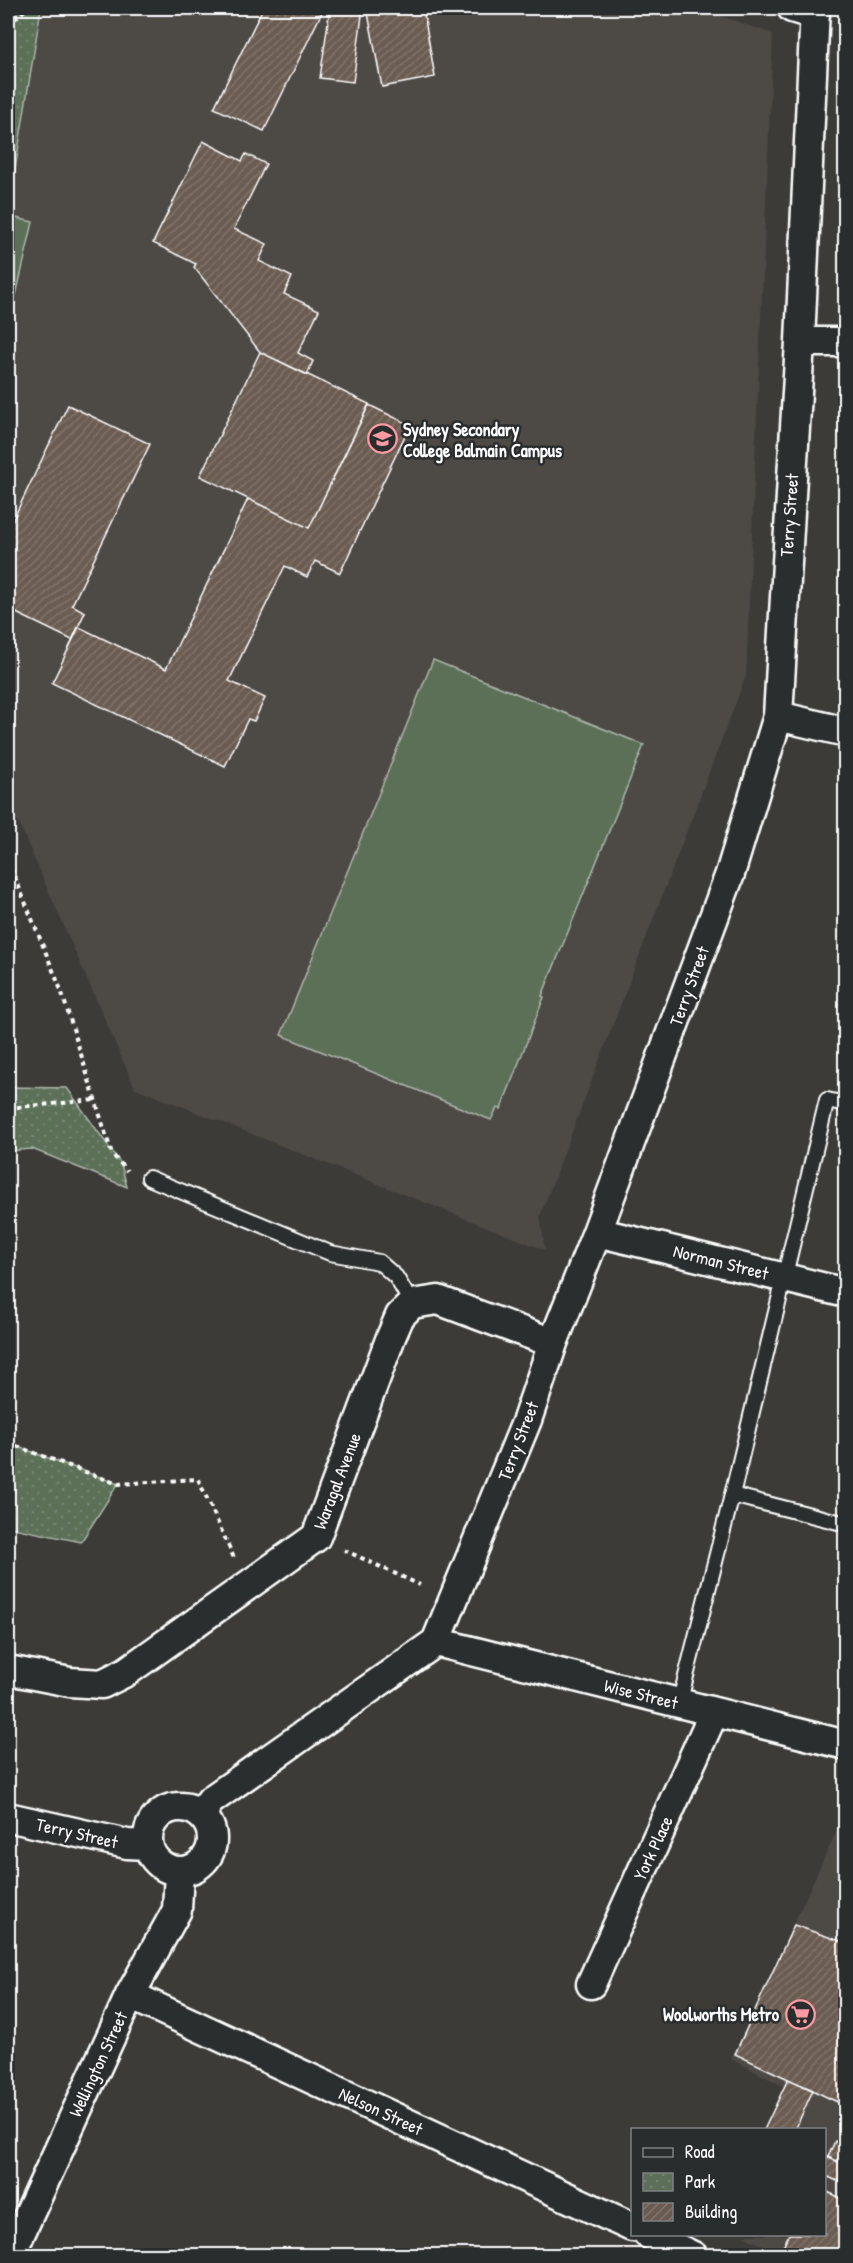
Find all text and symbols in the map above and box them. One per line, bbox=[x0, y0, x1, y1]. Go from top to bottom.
place label: Sydney Secondary College Balmain Campus bbox=[403, 417, 562, 464]
school or university icon: Sydney Secondary College Balmain Campus bbox=[366, 423, 398, 455]
street label: Terry Street bbox=[774, 472, 804, 557]
street label: Terry Street bbox=[663, 942, 715, 1029]
street label: Norman Street bbox=[671, 1238, 772, 1286]
street label: Terry Street bbox=[491, 1397, 545, 1484]
street label: Waragal Avenue bbox=[307, 1429, 367, 1533]
street label: Wise Street bbox=[601, 1673, 681, 1715]
street label: Terry Street bbox=[34, 1811, 121, 1855]
street label: York Place bbox=[627, 1812, 679, 1884]
supermarket icon: Woolworths Metro bbox=[784, 1998, 816, 2030]
place label: Woolworths Metro bbox=[663, 2002, 780, 2027]
street label: Wellington Street bbox=[63, 2006, 134, 2121]
street label: Nelson Street bbox=[335, 2081, 428, 2142]
legend bbox=[631, 2128, 826, 2236]
text: Road bbox=[685, 2139, 715, 2164]
text: Park bbox=[685, 2169, 716, 2194]
text: Building bbox=[685, 2199, 737, 2224]

